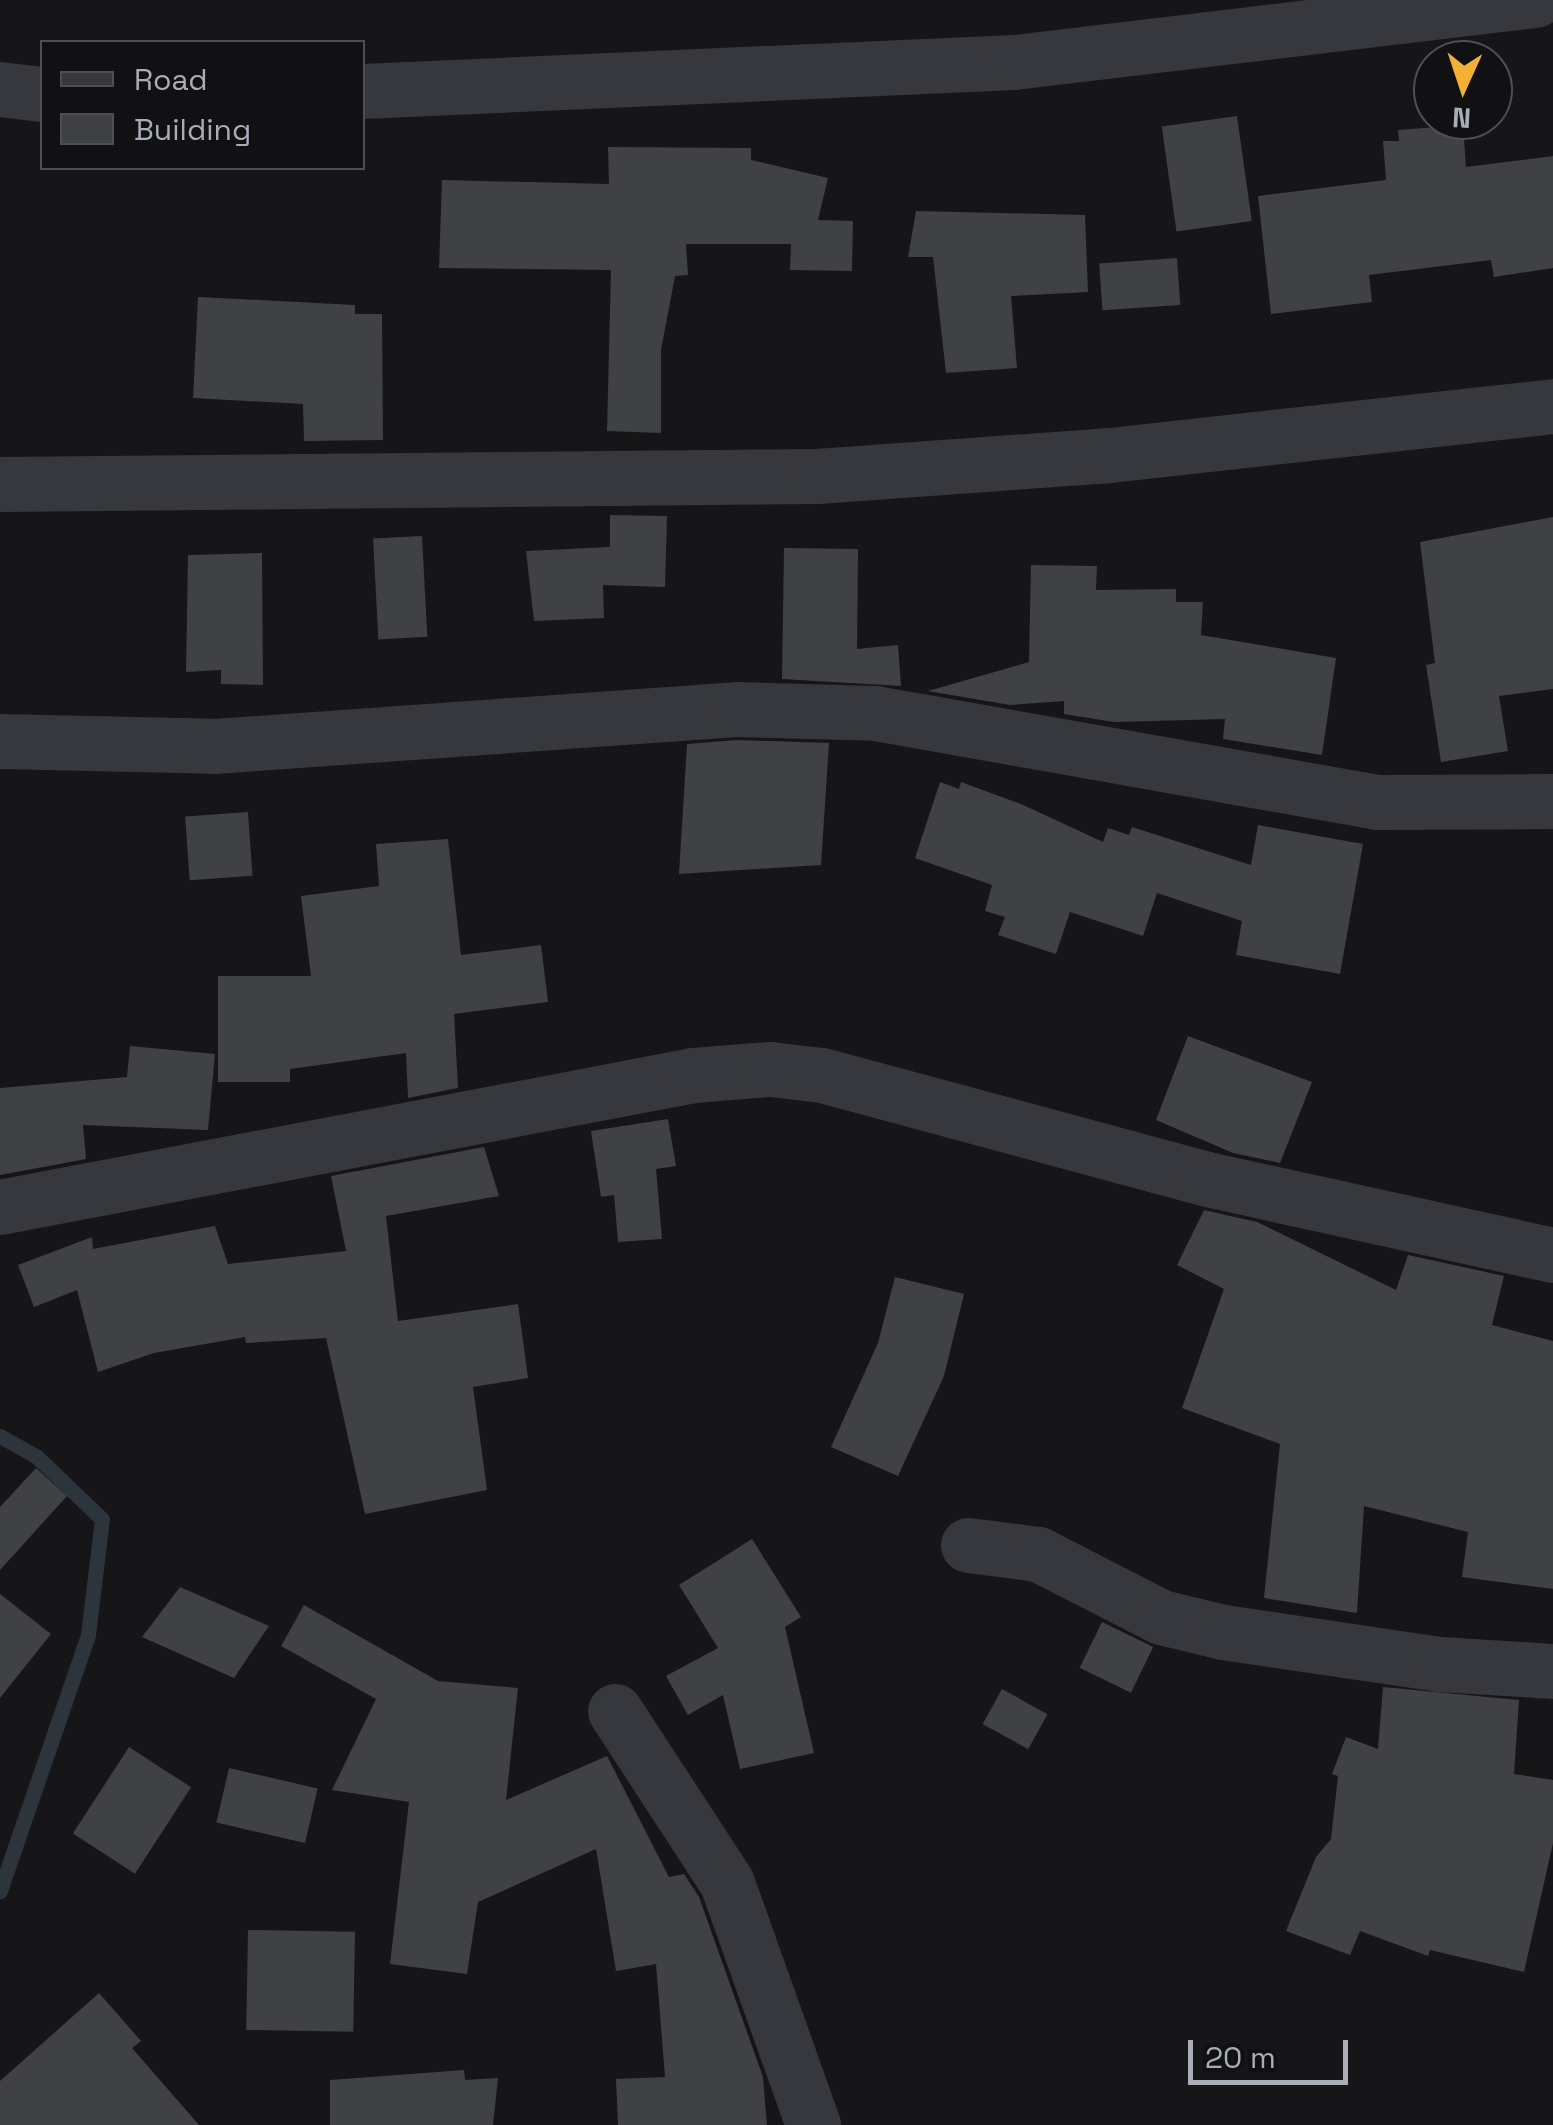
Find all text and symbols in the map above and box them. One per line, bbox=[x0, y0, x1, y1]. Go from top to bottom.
legend bbox=[40, 40, 365, 170]
north arrow bbox=[1413, 40, 1513, 140]
text: Road bbox=[134, 60, 208, 99]
text: N bbox=[1451, 99, 1472, 136]
text: Building bbox=[134, 110, 251, 149]
scale bar bbox=[1193, 2020, 1353, 2082]
text: 20 m bbox=[1205, 2038, 1276, 2077]

